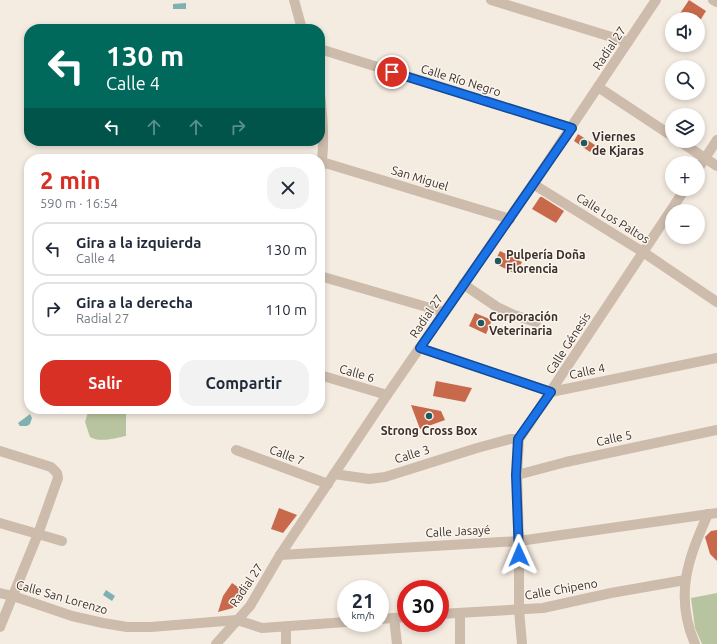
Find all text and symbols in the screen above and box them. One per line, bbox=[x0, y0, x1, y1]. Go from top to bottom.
map controls bbox=[665, 12, 705, 244]
button: sound bbox=[665, 12, 705, 52]
street label: Radial 27 bbox=[590, 24, 628, 72]
icon: left bbox=[40, 40, 92, 92]
text: 130 m bbox=[106, 40, 184, 71]
pin bbox=[375, 55, 409, 89]
button: search bbox=[665, 60, 705, 100]
icon: arrive bbox=[381, 61, 403, 83]
street label: Calle Río Negro bbox=[419, 62, 503, 98]
text: Calle 4 bbox=[106, 73, 160, 93]
button: layers bbox=[665, 108, 705, 148]
icon: left bbox=[101, 116, 123, 138]
icon: ahead bbox=[143, 116, 165, 138]
icon: ahead bbox=[185, 116, 207, 138]
icon: right bbox=[227, 116, 249, 138]
place label: Viernes de Kjaras bbox=[592, 130, 644, 157]
marker: Viernes de Kjaras bbox=[579, 138, 589, 148]
button: + bbox=[665, 156, 705, 196]
street label: San Miguel bbox=[390, 163, 450, 193]
text: 2 min bbox=[40, 167, 101, 194]
button: close bbox=[267, 167, 309, 209]
street label: Calle Los Paltos bbox=[574, 190, 652, 246]
text: 590 m · 16:54 bbox=[40, 196, 118, 210]
button: − bbox=[665, 204, 705, 244]
text: Gira a la izquierda bbox=[76, 234, 202, 251]
icon: left bbox=[42, 238, 64, 260]
text: 130 m bbox=[265, 241, 307, 258]
place label: Pulpería Doña Florencia bbox=[506, 248, 586, 275]
text: Calle 4 bbox=[76, 251, 115, 265]
marker: Pulpería Doña Florencia bbox=[493, 256, 503, 266]
street label: Radial 27 bbox=[407, 292, 445, 340]
text: Gira a la derecha bbox=[76, 294, 193, 311]
icon: right bbox=[42, 298, 64, 320]
text: 110 m bbox=[265, 301, 307, 318]
place label: Corporación Veterinaria bbox=[489, 310, 558, 337]
street label: Calle Génesis bbox=[543, 310, 593, 376]
text: Radial 27 bbox=[76, 311, 129, 325]
marker: Corporación Veterinaria bbox=[476, 318, 486, 328]
button: Salir bbox=[40, 360, 171, 406]
button: Compartir bbox=[179, 360, 309, 406]
street label: Calle 4 bbox=[568, 361, 606, 381]
street label: Calle 6 bbox=[338, 362, 376, 384]
marker: Strong Cross Box bbox=[424, 411, 434, 421]
place label: Strong Cross Box bbox=[381, 424, 478, 437]
street label: Calle 5 bbox=[595, 428, 633, 448]
street label: Calle 7 bbox=[268, 443, 306, 467]
street label: Calle 3 bbox=[393, 443, 431, 465]
street label: Calle Jasayé bbox=[425, 523, 491, 539]
position arrow bbox=[498, 534, 540, 576]
street label: Radial 27 bbox=[227, 561, 265, 609]
street label: Calle Chipeno bbox=[524, 576, 598, 602]
street label: Calle San Lorenzo bbox=[15, 578, 109, 616]
speed limit sign: 30 bbox=[397, 580, 449, 632]
text: 21 bbox=[352, 589, 374, 612]
text: km/h bbox=[351, 610, 375, 621]

